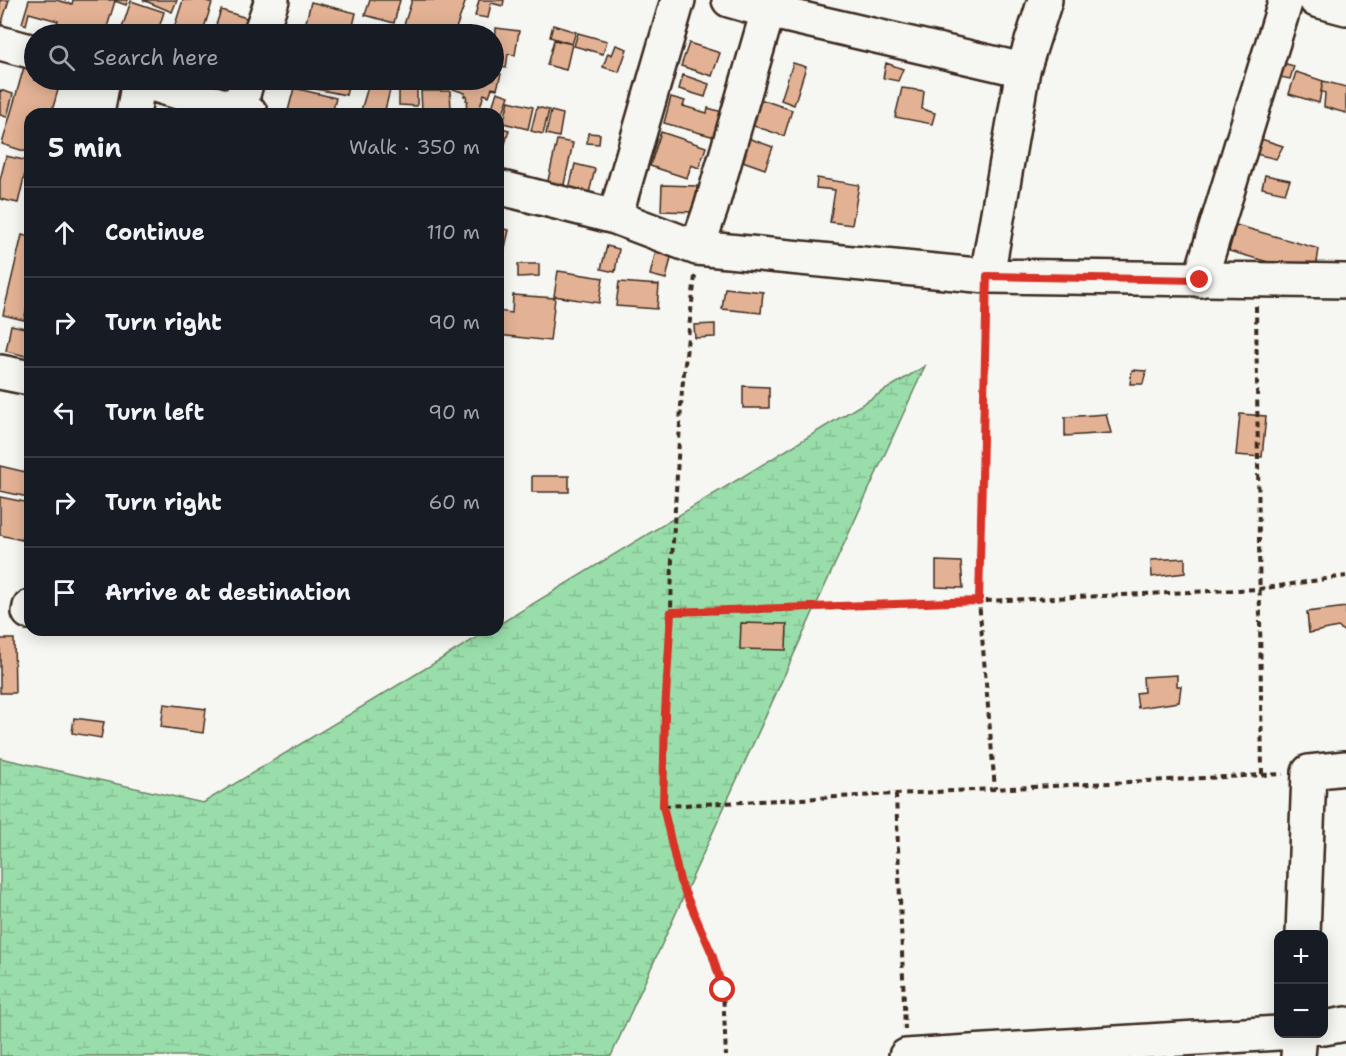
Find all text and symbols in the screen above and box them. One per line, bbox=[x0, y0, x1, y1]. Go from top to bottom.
search box bbox=[24, 24, 504, 90]
icon: search bbox=[45, 41, 78, 74]
text: Search here bbox=[93, 43, 219, 72]
text: 5 min bbox=[48, 130, 122, 165]
text: Walk · 350 m bbox=[349, 134, 480, 160]
icon: ahead bbox=[48, 216, 81, 249]
text: Continue bbox=[105, 218, 205, 247]
text: 110 m bbox=[426, 219, 480, 245]
route end bbox=[1186, 266, 1212, 292]
icon: right bbox=[48, 306, 81, 339]
text: Turn right bbox=[105, 308, 222, 337]
text: 90 m bbox=[428, 309, 480, 335]
icon: left bbox=[48, 396, 81, 429]
text: Turn left bbox=[105, 398, 204, 427]
text: 90 m bbox=[428, 399, 480, 425]
icon: right bbox=[48, 486, 81, 519]
text: Turn right bbox=[105, 488, 222, 517]
text: 60 m bbox=[428, 489, 480, 515]
icon: arrive bbox=[48, 576, 81, 609]
text: Arrive at destination bbox=[105, 578, 351, 607]
map controls bbox=[1274, 930, 1328, 1038]
button: + bbox=[1274, 930, 1328, 984]
route start bbox=[709, 976, 735, 1002]
button: − bbox=[1274, 984, 1328, 1038]

